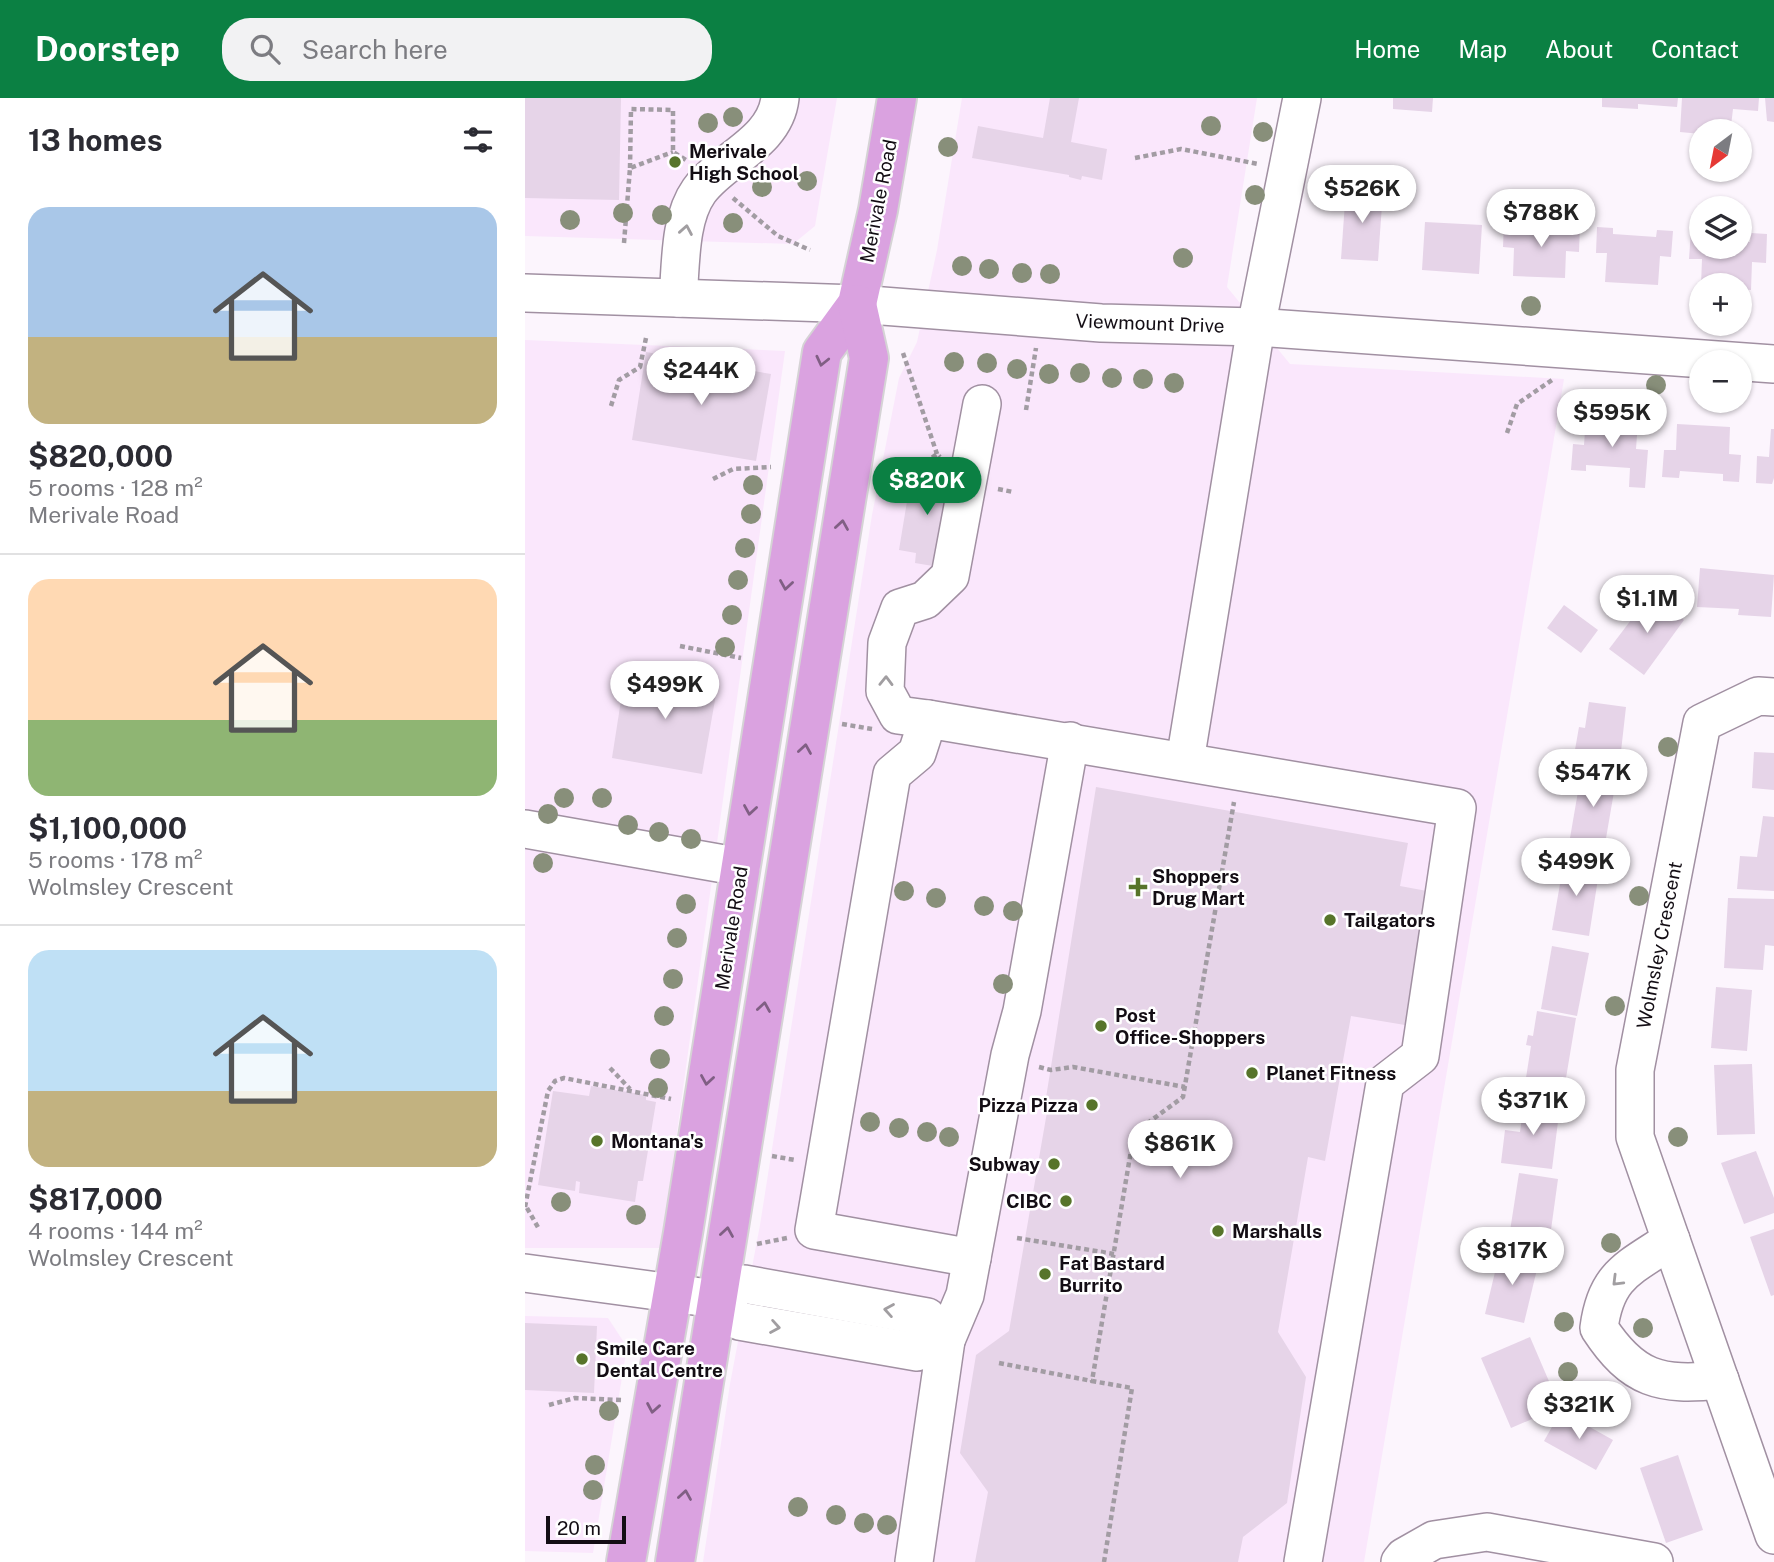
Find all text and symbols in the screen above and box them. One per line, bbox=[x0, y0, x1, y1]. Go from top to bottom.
search box bbox=[222, 18, 712, 81]
text: Doorstep bbox=[35, 30, 180, 68]
icon: search bbox=[246, 30, 284, 68]
text: Search here bbox=[302, 34, 448, 65]
text: Home bbox=[1354, 35, 1420, 63]
text: Map bbox=[1458, 35, 1507, 63]
text: About bbox=[1545, 35, 1613, 63]
text: Contact bbox=[1651, 35, 1739, 63]
north arrow bbox=[1689, 119, 1752, 182]
map controls bbox=[1689, 119, 1752, 413]
icon: filters bbox=[459, 121, 497, 159]
text: 13 homes bbox=[28, 122, 163, 158]
street label: Merivale Road bbox=[855, 138, 901, 264]
place label: Merivale High School bbox=[689, 140, 799, 184]
marker: Merivale High School bbox=[667, 154, 683, 170]
pin: $526K bbox=[1313, 166, 1411, 225]
text: $526K bbox=[1323, 174, 1401, 201]
pin: $788K bbox=[1492, 190, 1590, 249]
button: layers bbox=[1689, 196, 1752, 259]
text: $788K bbox=[1502, 198, 1580, 225]
one-way arrow bbox=[678, 224, 693, 236]
icon: home bbox=[200, 253, 326, 379]
button: + bbox=[1689, 273, 1752, 336]
street label: Viewmount Drive bbox=[1075, 309, 1225, 337]
pin: $244K bbox=[652, 348, 750, 407]
button: − bbox=[1689, 350, 1752, 413]
one-way arrow bbox=[816, 355, 830, 367]
text: $244K bbox=[663, 356, 739, 383]
pin: $595K bbox=[1563, 390, 1661, 449]
text: $595K bbox=[1573, 398, 1651, 425]
text: $820,000 bbox=[28, 438, 173, 474]
pin: $820K bbox=[878, 458, 976, 517]
text: $820K bbox=[888, 466, 966, 493]
text: 5 rooms · 128 m² bbox=[28, 474, 203, 501]
text: Merivale Road bbox=[28, 501, 179, 528]
one-way arrow bbox=[834, 519, 849, 531]
pin: $1.1M bbox=[1598, 575, 1696, 635]
one-way arrow bbox=[779, 580, 794, 591]
text: $1.1M bbox=[1616, 584, 1678, 611]
icon: home bbox=[200, 625, 326, 751]
pin: $499K bbox=[616, 662, 714, 721]
text: $499K bbox=[626, 670, 704, 697]
one-way arrow bbox=[878, 675, 894, 685]
one-way arrow bbox=[797, 743, 812, 755]
pin: $547K bbox=[1544, 750, 1642, 809]
text: $547K bbox=[1554, 758, 1632, 785]
one-way arrow bbox=[743, 804, 758, 816]
text: $1,100,000 bbox=[28, 810, 187, 846]
pin: $499K bbox=[1527, 838, 1625, 898]
text: 5 rooms · 178 m² bbox=[28, 846, 202, 873]
text: $499K bbox=[1537, 847, 1615, 874]
street label: Wolmsley Crescent bbox=[1632, 860, 1686, 1030]
street label: Merivale Road bbox=[710, 865, 752, 991]
place label: Shoppers Drug Mart bbox=[1152, 865, 1245, 909]
text: Wolmsley Crescent bbox=[28, 873, 234, 900]
marker: Shoppers Drug Mart bbox=[1130, 879, 1146, 895]
place label: Tailgators bbox=[1344, 909, 1435, 931]
marker: Tailgators bbox=[1322, 912, 1338, 928]
icon: home bbox=[200, 996, 326, 1122]
one-way arrow bbox=[756, 1001, 771, 1013]
place label: Post Office-Shoppers bbox=[1115, 1004, 1265, 1048]
marker: Post Office-Shoppers bbox=[1093, 1018, 1109, 1034]
place label: Planet Fitness bbox=[1266, 1062, 1396, 1084]
marker: Planet Fitness bbox=[1244, 1065, 1260, 1081]
one-way arrow bbox=[700, 1074, 715, 1086]
pin: $371K bbox=[1484, 1077, 1582, 1137]
text: $371K bbox=[1497, 1086, 1569, 1113]
place label: Pizza Pizza bbox=[979, 1094, 1078, 1116]
marker: Pizza Pizza bbox=[1084, 1097, 1100, 1113]
pin: $861K bbox=[1131, 1121, 1229, 1180]
text: $861K bbox=[1144, 1129, 1216, 1156]
place label: Montana's bbox=[611, 1130, 703, 1152]
marker: Montana's bbox=[589, 1133, 605, 1149]
place label: Subway bbox=[968, 1153, 1040, 1175]
marker: Subway bbox=[1046, 1156, 1062, 1172]
text: $817,000 bbox=[28, 1181, 163, 1217]
place label: CIBC bbox=[1006, 1190, 1052, 1212]
marker: CIBC bbox=[1058, 1193, 1074, 1209]
text: 4 rooms · 144 m² bbox=[28, 1217, 203, 1244]
place label: Marshalls bbox=[1232, 1220, 1322, 1242]
marker: Marshalls bbox=[1210, 1223, 1226, 1239]
one-way arrow bbox=[719, 1226, 734, 1237]
pin: $817K bbox=[1463, 1228, 1561, 1287]
text: $817K bbox=[1476, 1236, 1548, 1263]
text: Wolmsley Crescent bbox=[28, 1244, 234, 1271]
place label: Fat Bastard Burrito bbox=[1059, 1252, 1165, 1296]
marker: Fat Bastard Burrito bbox=[1037, 1266, 1053, 1282]
one-way arrow bbox=[1612, 1273, 1625, 1286]
one-way arrow bbox=[883, 1303, 895, 1318]
one-way arrow bbox=[769, 1319, 781, 1334]
place label: Smile Care Dental Centre bbox=[596, 1337, 723, 1381]
marker: Smile Care Dental Centre bbox=[574, 1351, 590, 1367]
pin: $321K bbox=[1530, 1382, 1628, 1441]
text: $321K bbox=[1543, 1390, 1615, 1417]
one-way arrow bbox=[646, 1402, 661, 1414]
one-way arrow bbox=[677, 1489, 692, 1500]
scale bar bbox=[546, 1513, 627, 1545]
text: 20 m bbox=[557, 1517, 601, 1539]

